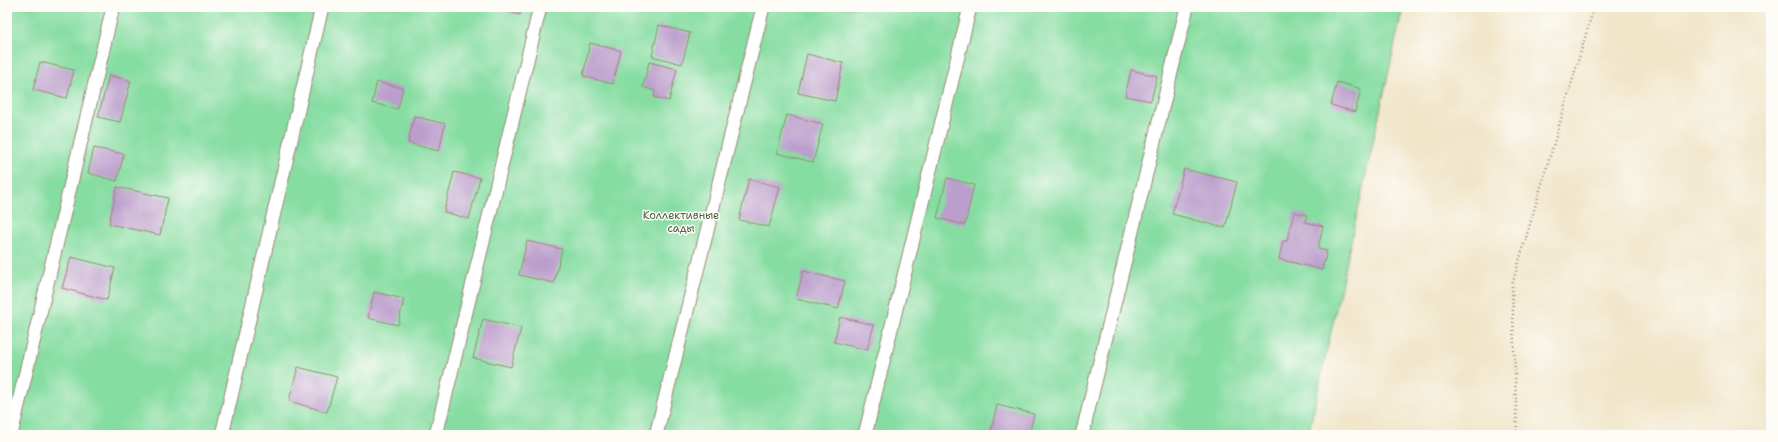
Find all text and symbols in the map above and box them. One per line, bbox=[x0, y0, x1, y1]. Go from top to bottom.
park label: Коллективные сады bbox=[643, 208, 719, 236]

